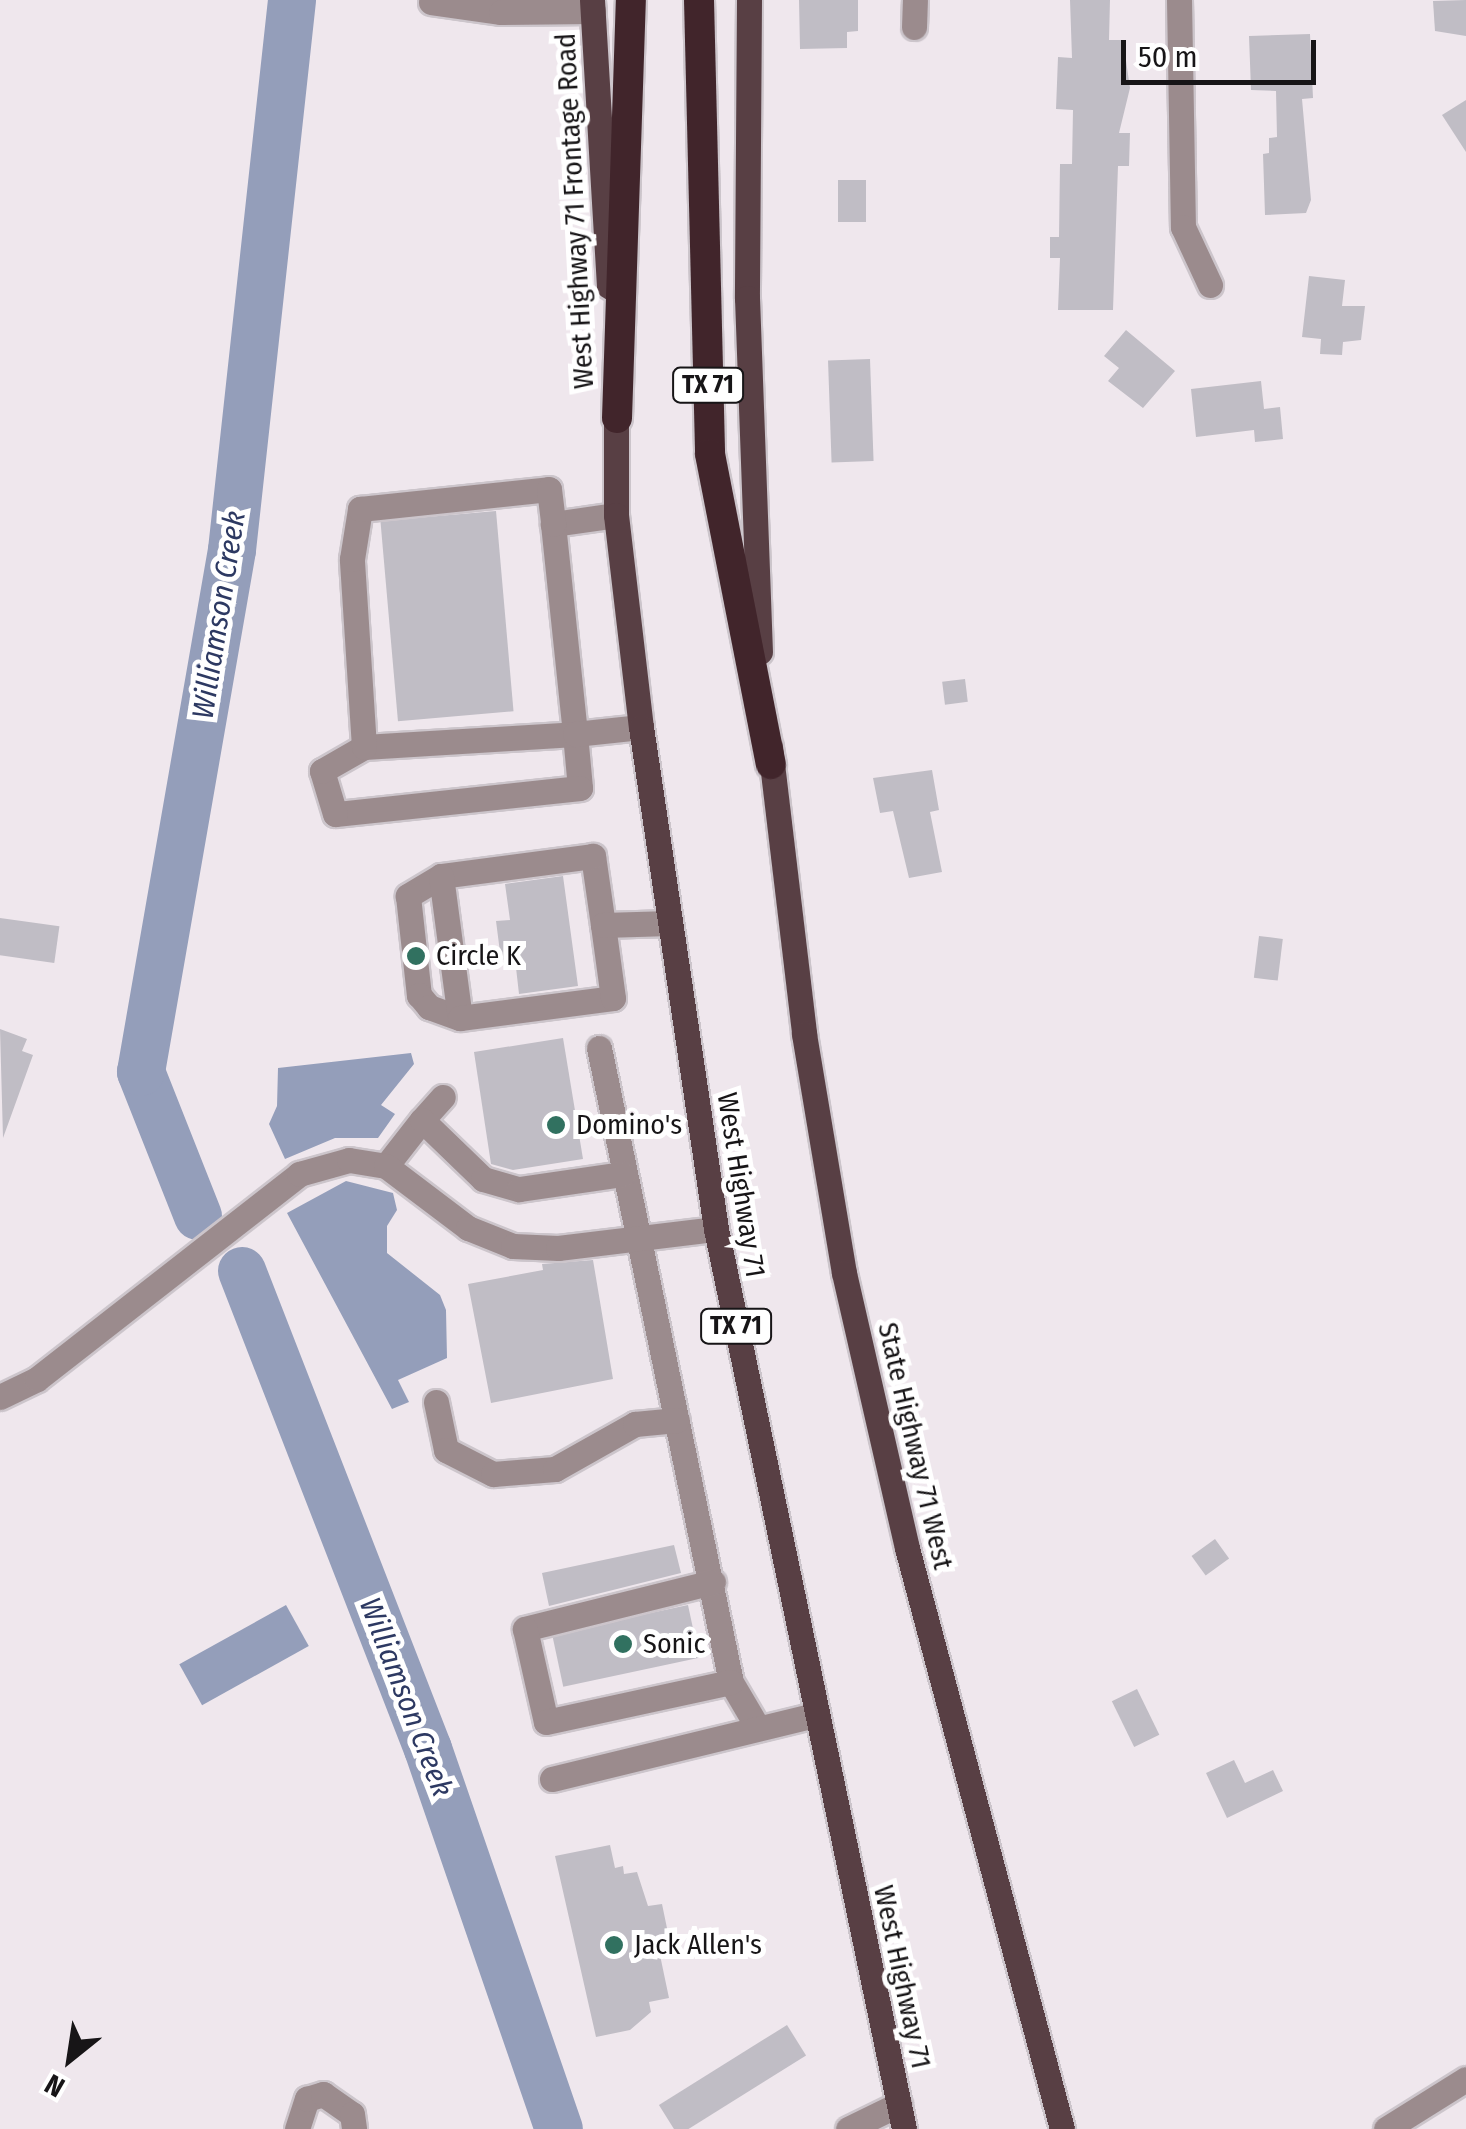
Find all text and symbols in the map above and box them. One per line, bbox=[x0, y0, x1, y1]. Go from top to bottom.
scale bar bbox=[1126, 20, 1321, 82]
street label: West Highway 71 Frontage Road bbox=[549, 32, 601, 390]
text: 50 m bbox=[1138, 39, 1198, 75]
road number: TX 71 bbox=[670, 365, 746, 405]
water label: Williamson Creek bbox=[185, 508, 253, 722]
place label: Circle K bbox=[436, 939, 521, 973]
marker: Circle K bbox=[405, 945, 427, 967]
street label: West Highway 71 bbox=[710, 1090, 772, 1280]
place label: Domino's bbox=[576, 1108, 682, 1142]
marker: Domino's bbox=[545, 1114, 567, 1136]
road number: TX 71 bbox=[698, 1306, 774, 1346]
street label: State Highway 71 West bbox=[870, 1319, 960, 1573]
water label: Williamson Creek bbox=[352, 1593, 460, 1801]
place label: Sonic bbox=[643, 1627, 705, 1661]
marker: Sonic bbox=[612, 1633, 634, 1655]
street label: West Highway 71 bbox=[866, 1882, 938, 2072]
place label: Jack Allen's bbox=[634, 1928, 762, 1962]
marker: Jack Allen's bbox=[603, 1934, 625, 1956]
north arrow bbox=[20, 2009, 120, 2109]
text: N bbox=[39, 2067, 70, 2104]

